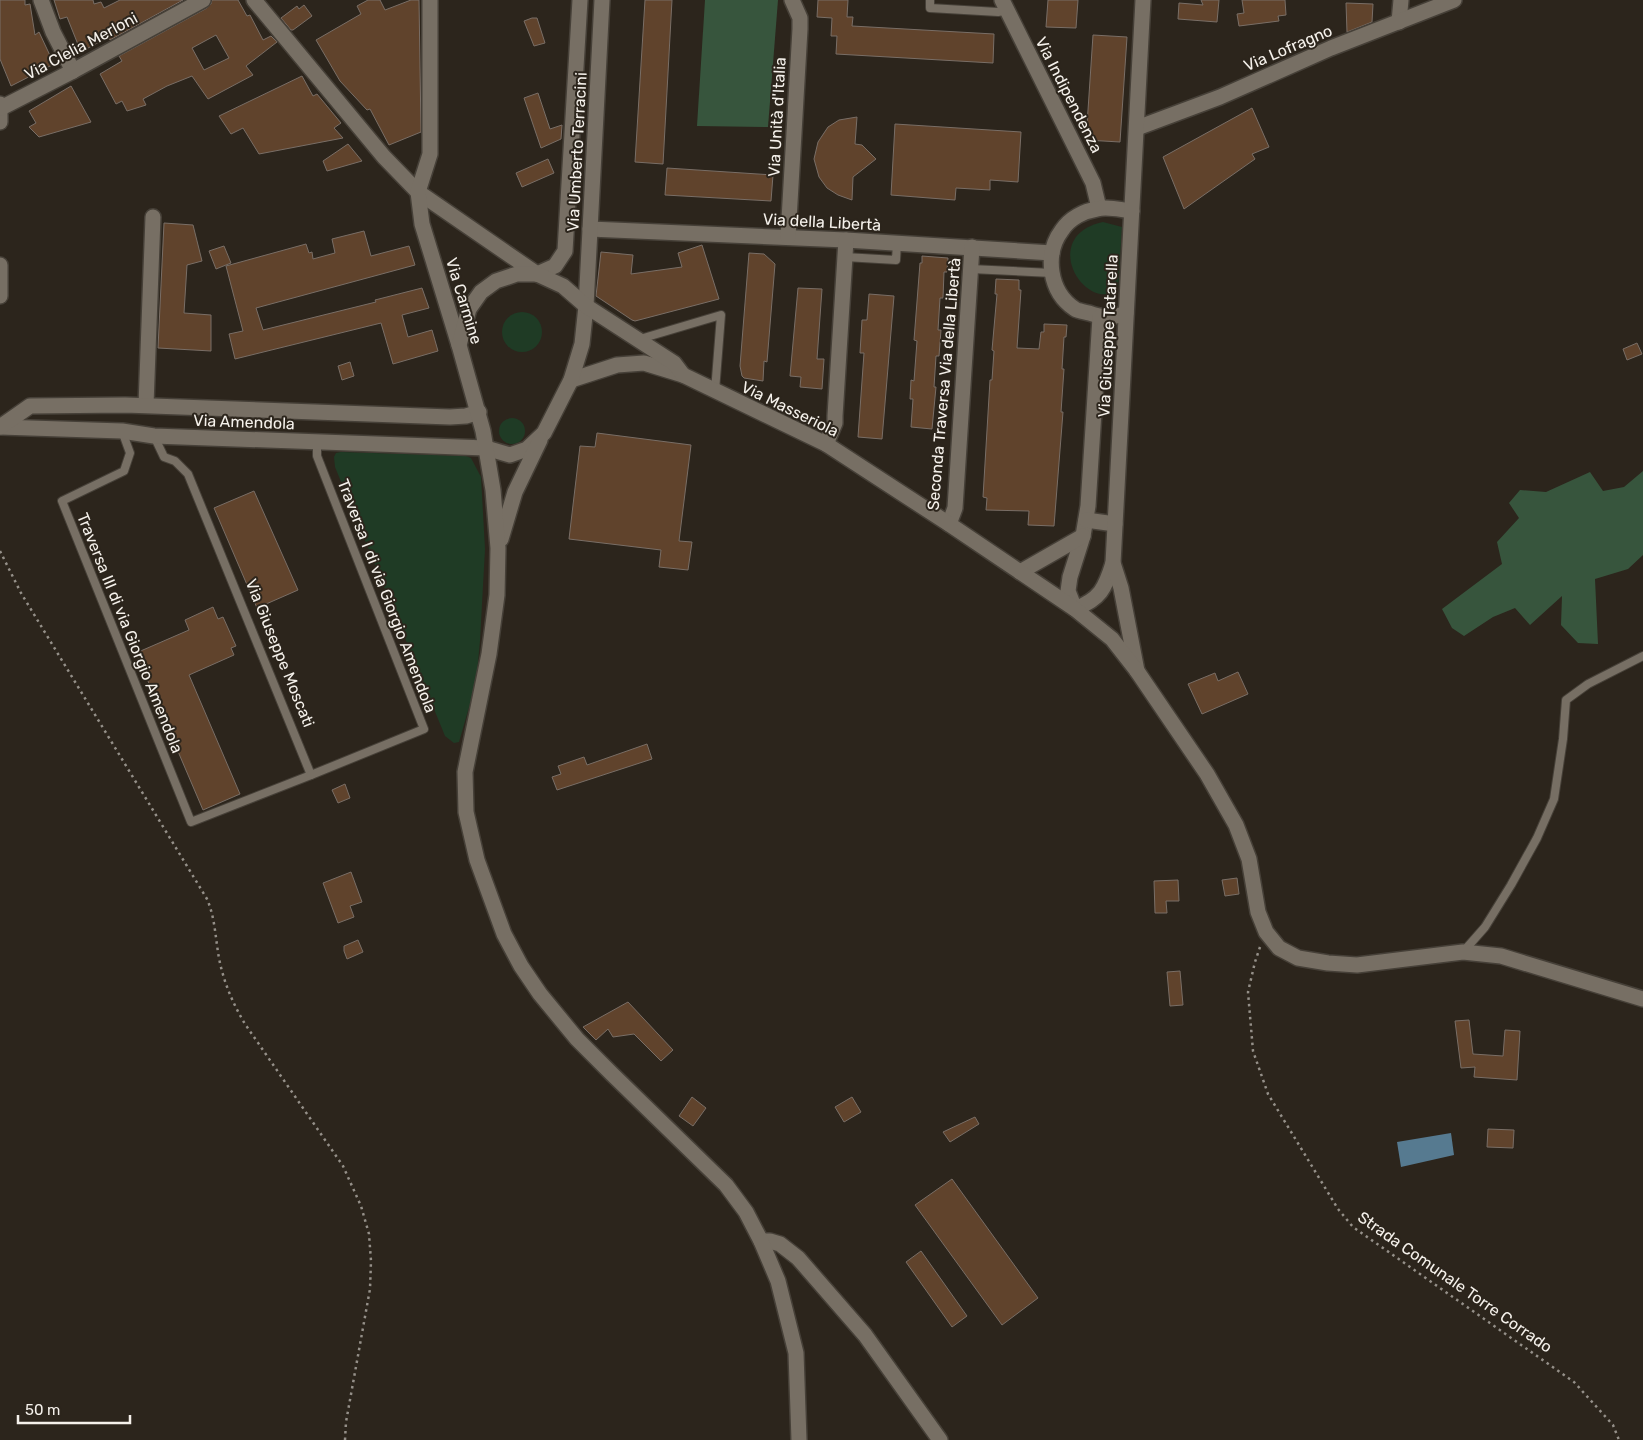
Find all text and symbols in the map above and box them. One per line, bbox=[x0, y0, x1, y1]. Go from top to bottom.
street label: Via Clelia Merloni bbox=[21, 8, 141, 84]
street label: Via Lofragno bbox=[1241, 21, 1335, 75]
street label: Via Indipendenza bbox=[1032, 34, 1106, 156]
street label: Via Unità d'Italia bbox=[764, 57, 790, 177]
street label: Via Umberto Terracini bbox=[563, 72, 591, 232]
street label: Via della Libertà bbox=[762, 209, 882, 235]
street label: Via Giuseppe Tatarella bbox=[1094, 254, 1122, 418]
street label: Via Carmine bbox=[442, 255, 486, 347]
street label: Seconda Traversa Via della Libertà bbox=[923, 257, 965, 511]
street label: Via Masseriola bbox=[738, 377, 842, 441]
street label: Via Amendola bbox=[193, 411, 295, 433]
street label: Traversa I di via Giorgio Amendola bbox=[334, 476, 440, 716]
street label: Traversa III di via Giorgio Amendola bbox=[73, 510, 187, 756]
street label: Via Giuseppe Moscati bbox=[242, 576, 318, 730]
street label: Strada Comunale Torre Corrado bbox=[1354, 1207, 1556, 1357]
scale bar bbox=[18, 1392, 130, 1424]
text: 50 m bbox=[25, 1401, 60, 1419]

